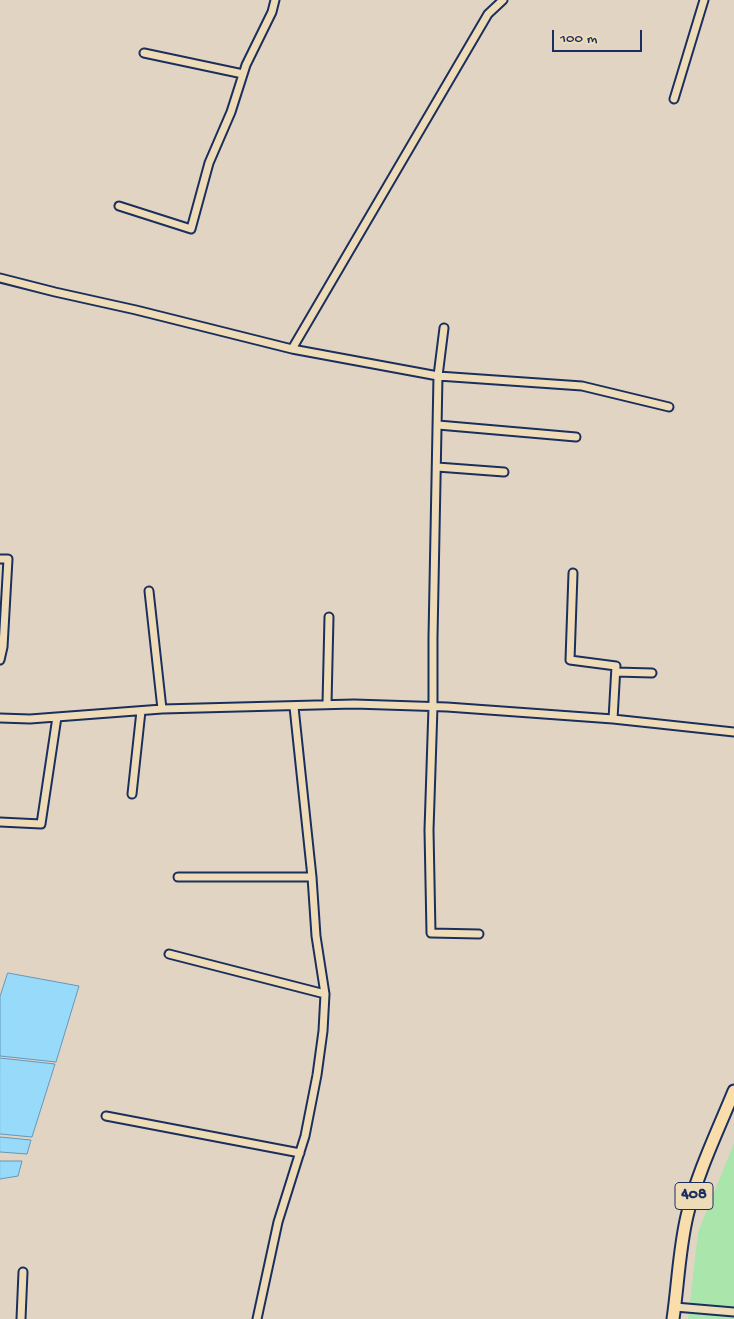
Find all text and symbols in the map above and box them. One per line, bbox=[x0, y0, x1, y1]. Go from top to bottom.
scale bar bbox=[554, 20, 644, 52]
text: 100 m bbox=[560, 30, 597, 48]
road number: 408 bbox=[675, 1182, 713, 1210]

